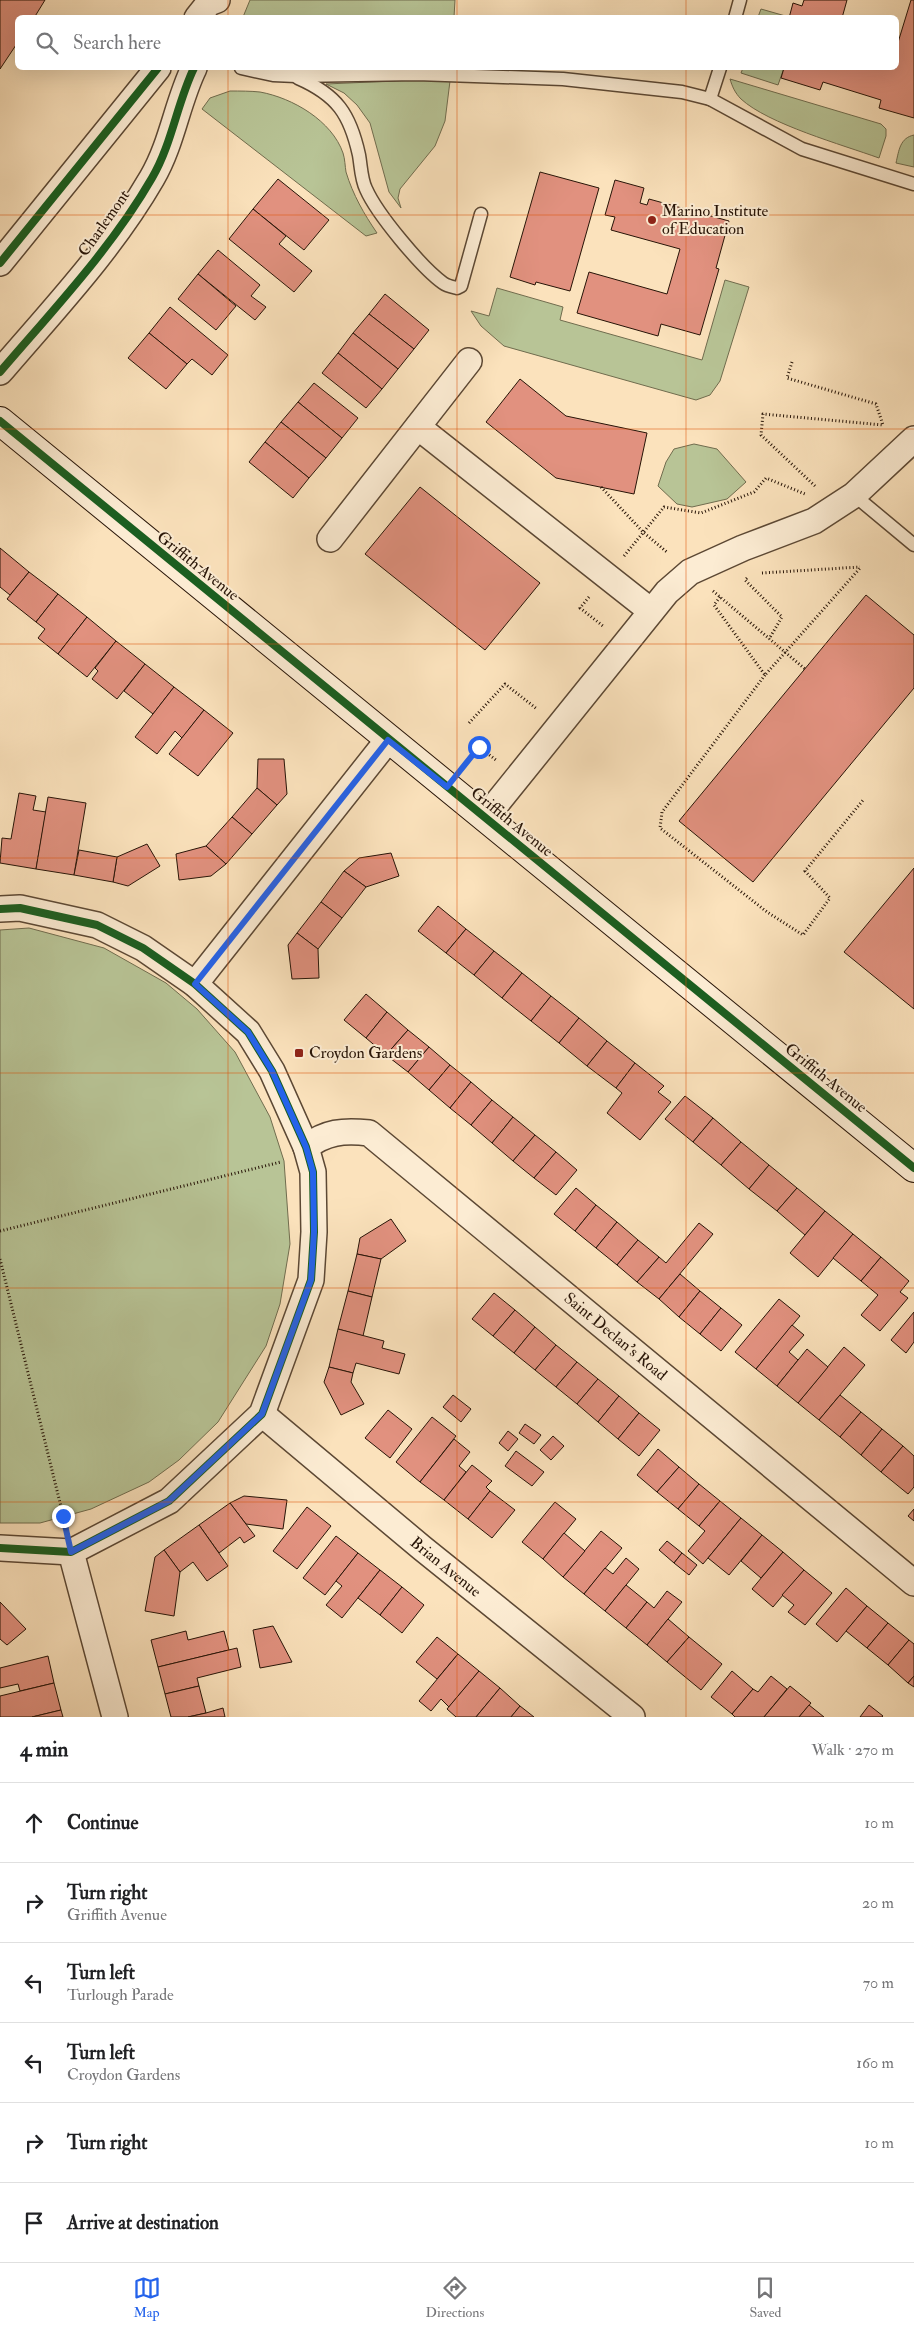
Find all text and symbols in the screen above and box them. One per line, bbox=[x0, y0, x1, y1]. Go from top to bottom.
search box bbox=[15, 15, 899, 70]
icon: search bbox=[33, 29, 61, 57]
text: Search here bbox=[73, 31, 161, 55]
street label: Charlemont bbox=[74, 186, 134, 260]
place label: Marino Institute of Education bbox=[662, 201, 769, 239]
marker: Marino Institute of Education bbox=[646, 214, 658, 226]
street label: Griffith Avenue bbox=[153, 527, 243, 605]
route start bbox=[468, 736, 491, 759]
street label: Griffith Avenue bbox=[467, 783, 557, 861]
street label: Griffith Avenue bbox=[781, 1039, 871, 1117]
place label: Croydon Gardens bbox=[309, 1043, 422, 1063]
marker: Croydon Gardens bbox=[293, 1047, 305, 1059]
street label: Saint Declan's Road bbox=[560, 1288, 671, 1385]
route end bbox=[52, 1505, 75, 1528]
street label: Brian Avenue bbox=[406, 1532, 485, 1602]
text: 4 min bbox=[20, 1736, 68, 1763]
text: Walk · 270 m bbox=[812, 1740, 894, 1760]
icon: ahead bbox=[20, 1809, 48, 1837]
text: Continue bbox=[67, 1811, 138, 1835]
text: 10 m bbox=[864, 1813, 894, 1833]
text: Turn right bbox=[67, 1881, 147, 1905]
icon: right bbox=[20, 1889, 48, 1917]
text: 20 m bbox=[862, 1893, 894, 1913]
text: Griffith Avenue bbox=[67, 1905, 167, 1925]
text: Turn left bbox=[67, 1961, 135, 1985]
icon: left bbox=[20, 1969, 48, 1997]
text: 70 m bbox=[863, 1973, 894, 1993]
text: Turlough Parade bbox=[67, 1985, 174, 2005]
text: Turn left bbox=[67, 2041, 135, 2065]
icon: left bbox=[20, 2049, 48, 2077]
text: 160 m bbox=[856, 2053, 894, 2073]
text: Croydon Gardens bbox=[67, 2065, 180, 2085]
icon: right bbox=[20, 2129, 48, 2157]
text: Turn right bbox=[67, 2131, 147, 2155]
text: 10 m bbox=[864, 2133, 894, 2153]
icon: arrive bbox=[20, 2209, 48, 2237]
text: Arrive at destination bbox=[67, 2211, 219, 2235]
tab: Map bbox=[133, 2274, 161, 2321]
tab: Directions bbox=[426, 2274, 484, 2321]
tab: Saved bbox=[749, 2274, 781, 2321]

